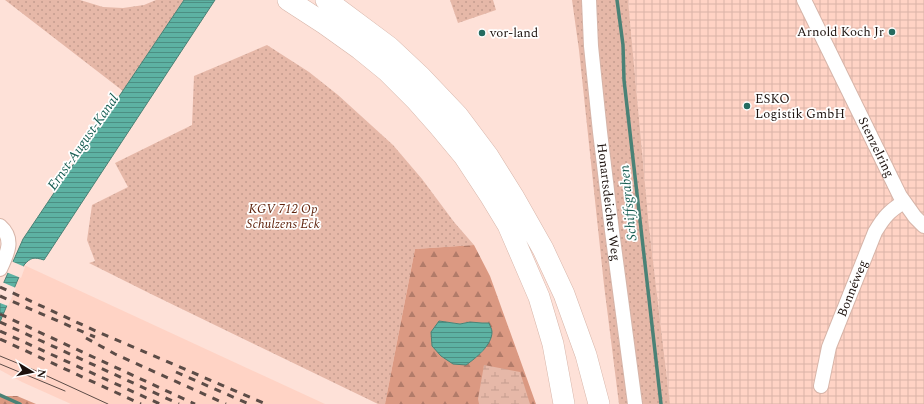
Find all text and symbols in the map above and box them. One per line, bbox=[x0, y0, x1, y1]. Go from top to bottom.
place label: Arnold Koch Jr bbox=[797, 22, 884, 42]
place label: vor-land bbox=[489, 23, 538, 43]
marker: Arnold Koch Jr bbox=[887, 27, 897, 37]
marker: vor-land bbox=[477, 28, 487, 38]
water label: Ernst-August-Kanal bbox=[42, 89, 124, 194]
place label: ESKO Logistik GmbH bbox=[755, 89, 845, 124]
marker: ESKO Logistik GmbH bbox=[742, 101, 752, 111]
street label: Stenzelring bbox=[853, 113, 900, 181]
street label: Honartsdeicher Weg bbox=[591, 142, 626, 262]
water label: Schiffsgraben bbox=[614, 164, 642, 242]
park label: KGV 712 Op Schulzens Eck bbox=[246, 199, 320, 234]
street label: Bonnéweg bbox=[832, 257, 873, 320]
north arrow bbox=[12, 352, 52, 392]
text: N bbox=[32, 368, 51, 380]

